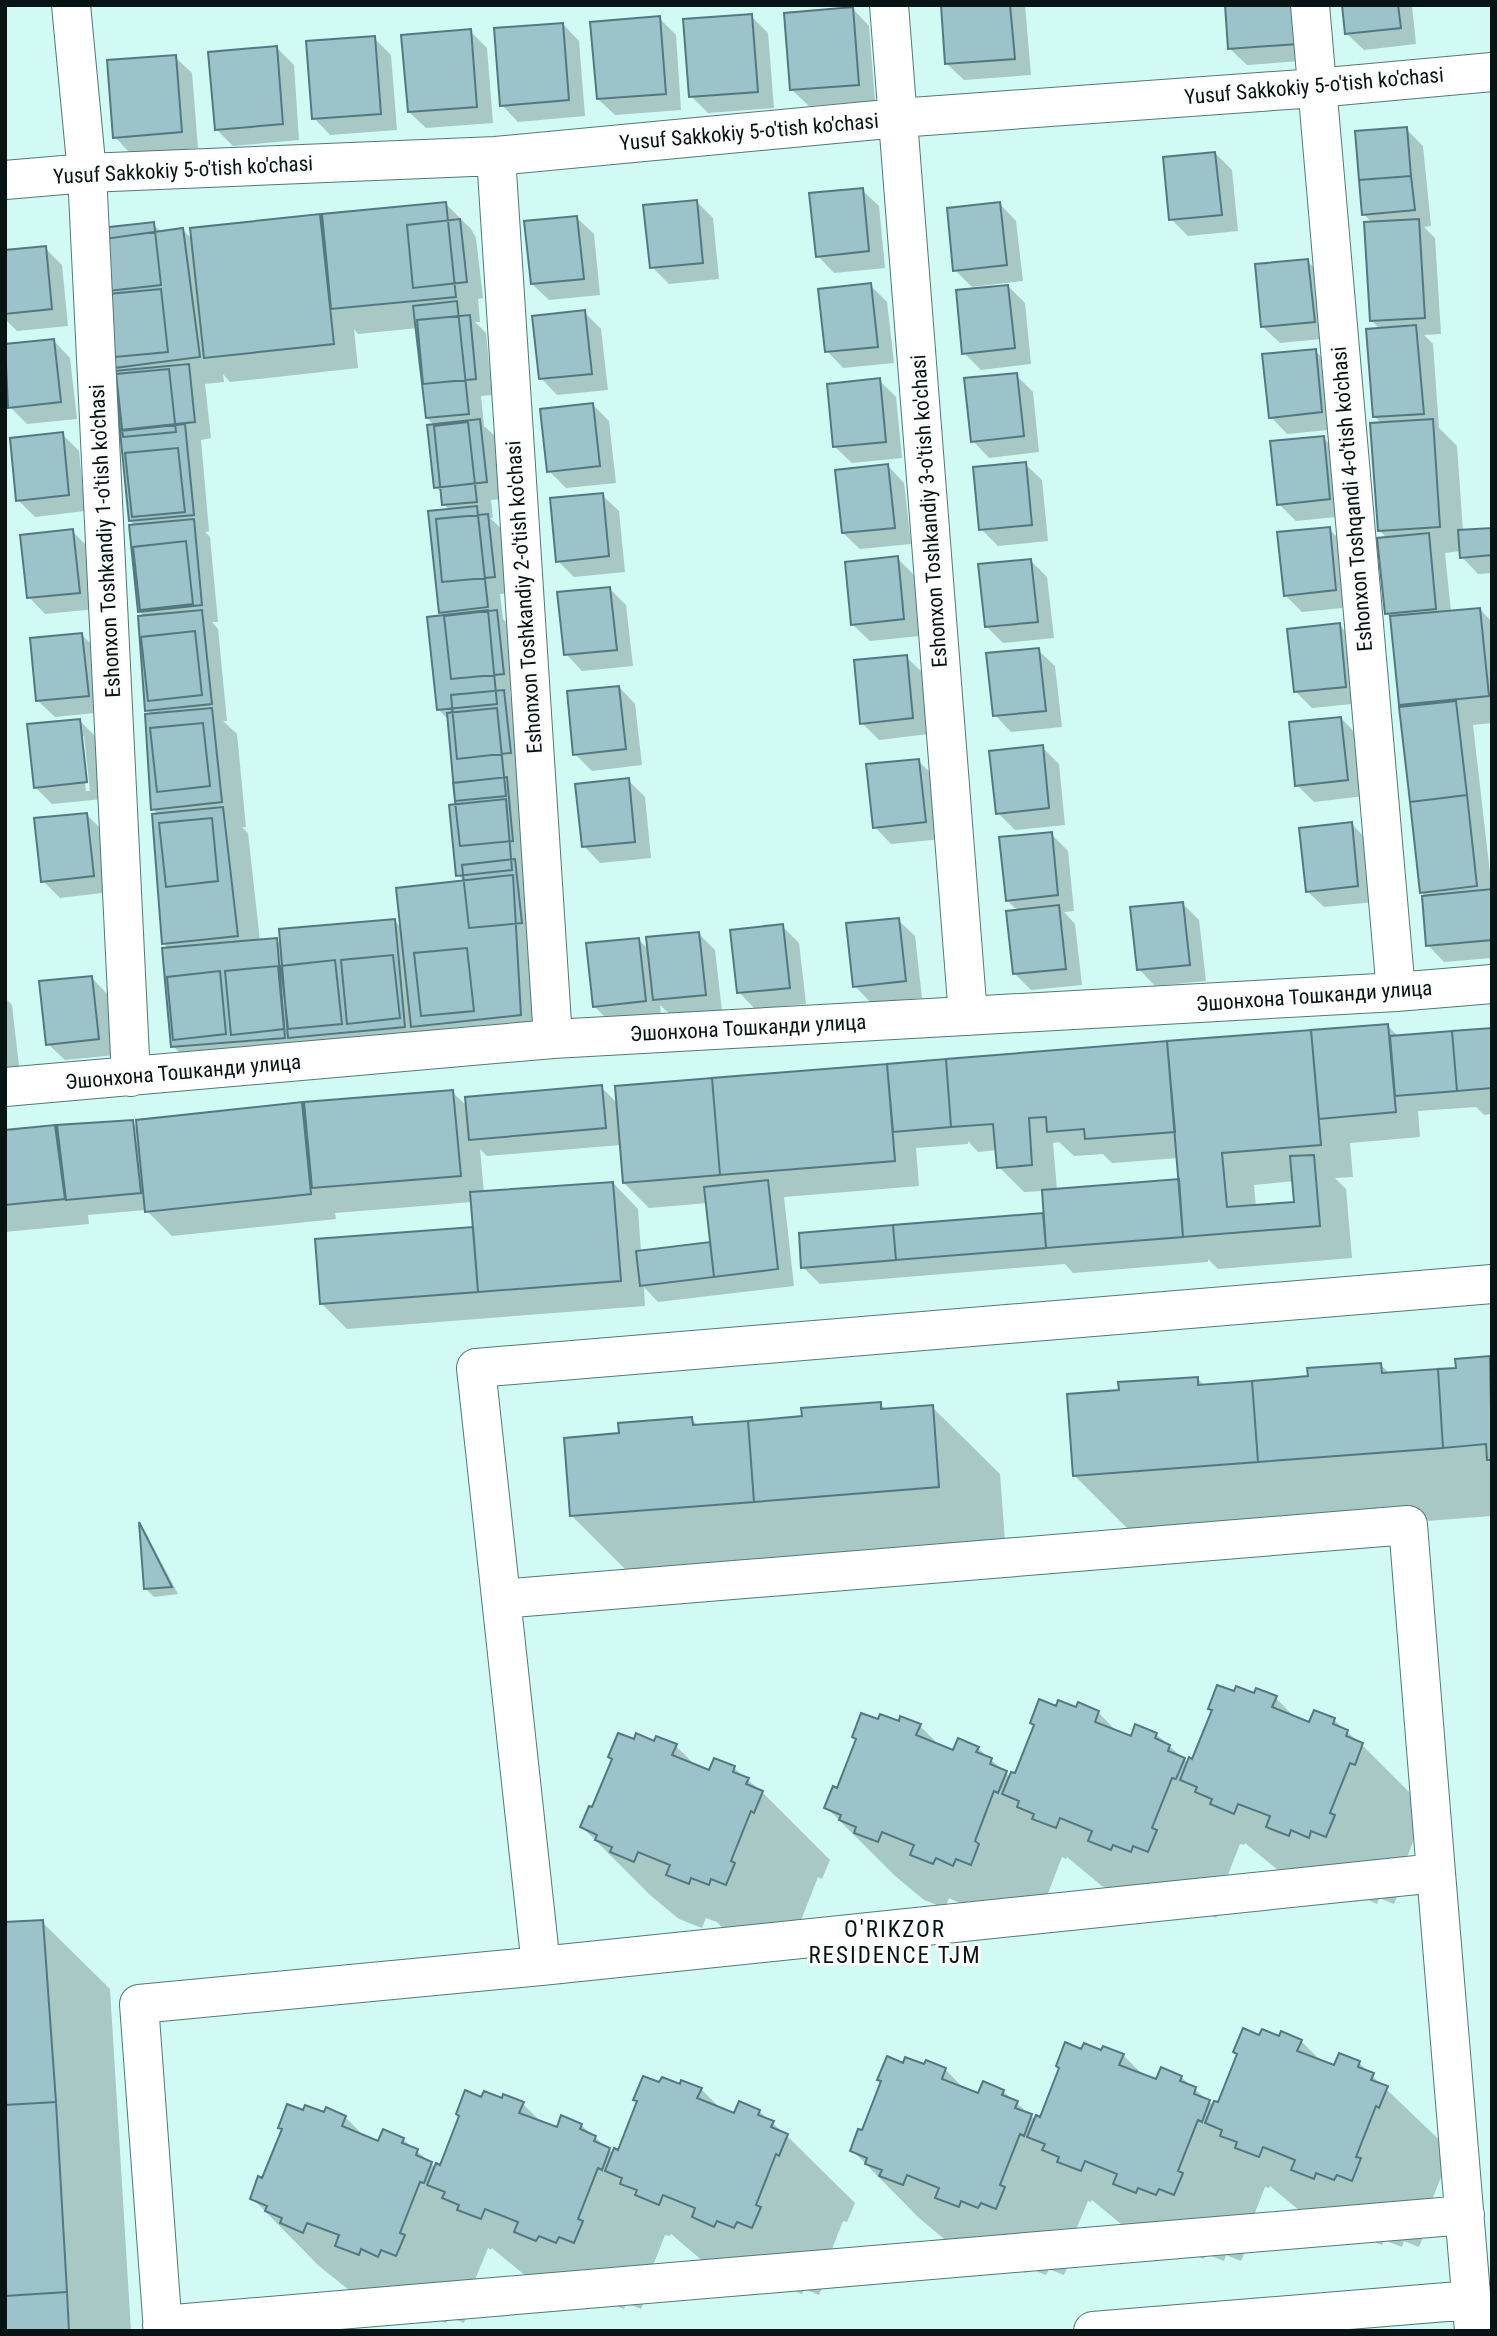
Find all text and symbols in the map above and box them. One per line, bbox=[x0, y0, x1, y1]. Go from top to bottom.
street label: Yusuf Sakkokiy 5-o'tish ko'chasi bbox=[1183, 63, 1445, 109]
street label: Yusuf Sakkokiy 5-o'tish ko'chasi bbox=[618, 109, 880, 155]
street label: Yusuf Sakkokiy 5-o'tish ko'chasi bbox=[52, 151, 314, 189]
street label: Eshonxon Toshqandi 4-o'tish ko'chasi bbox=[1327, 346, 1377, 652]
street label: Eshonxon Toshkandiy 3-o'tish ko'chasi bbox=[906, 354, 952, 668]
street label: Eshonxon Toshkandiy 1-o'tish ko'chasi bbox=[85, 384, 125, 698]
street label: Eshonxon Toshkandiy 2-o'tish ko'chasi bbox=[501, 440, 547, 754]
street label: Эшонхона Тошканди улица bbox=[1195, 976, 1433, 1016]
street label: Эшонхона Тошканди улица bbox=[629, 1010, 867, 1046]
street label: Эшонхона Тошканди улица bbox=[64, 1050, 302, 1094]
district label: O'RIKZOR RESIDENCE TJM bbox=[808, 1916, 982, 1969]

